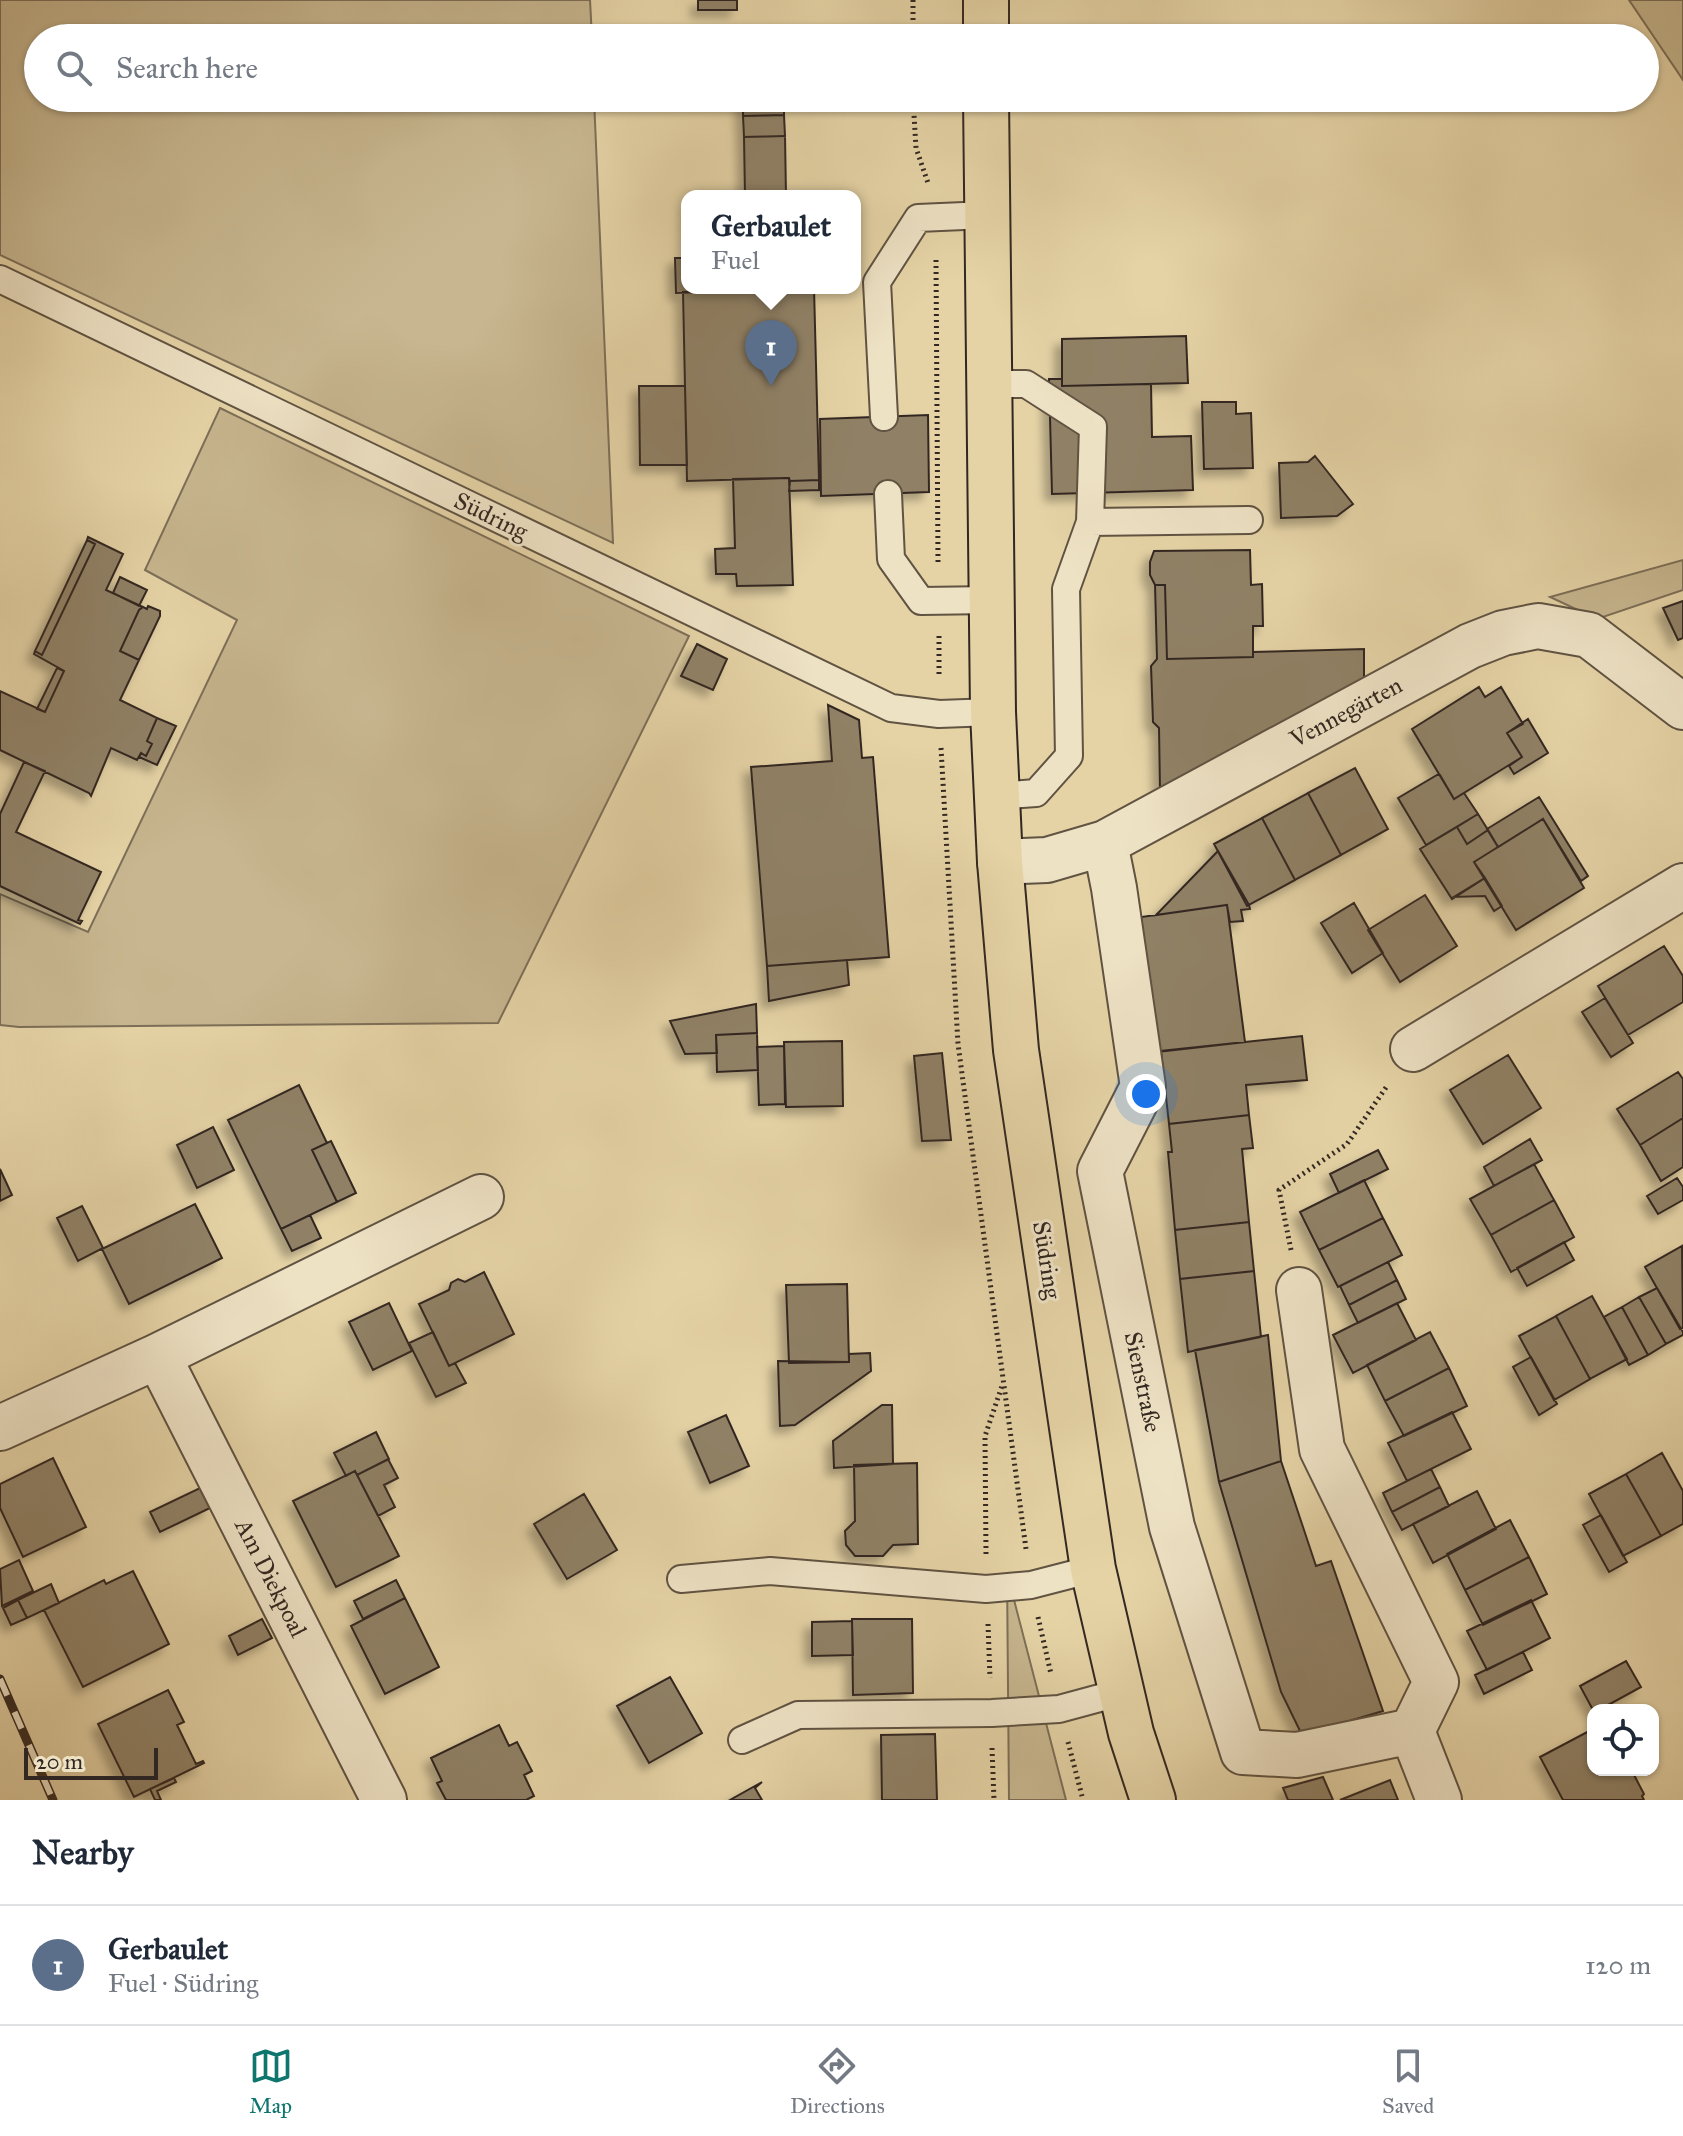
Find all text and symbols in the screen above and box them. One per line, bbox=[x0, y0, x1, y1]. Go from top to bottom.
search box bbox=[24, 24, 1659, 112]
icon: search bbox=[52, 46, 96, 90]
text: Search here bbox=[116, 50, 258, 86]
popup bbox=[681, 190, 861, 294]
text: Gerbaulet bbox=[711, 208, 831, 244]
text: Fuel bbox=[711, 244, 759, 276]
pin: 1 bbox=[745, 320, 797, 386]
street label: Südring bbox=[449, 485, 534, 547]
street label: Vennegärten bbox=[1284, 670, 1407, 755]
your location bbox=[1126, 1074, 1166, 1114]
street label: Südring bbox=[1026, 1219, 1068, 1302]
street label: Sienstraße bbox=[1118, 1329, 1168, 1435]
street label: Am Diekpoal bbox=[228, 1513, 314, 1643]
map controls bbox=[1587, 1704, 1659, 1776]
button: locate bbox=[1587, 1704, 1659, 1776]
scale bar bbox=[24, 1744, 158, 1780]
text: 20 m bbox=[36, 1748, 83, 1775]
text: Nearby bbox=[32, 1832, 134, 1873]
text: Gerbaulet bbox=[108, 1931, 228, 1967]
text: 1 bbox=[53, 1949, 63, 1981]
text: 120 m bbox=[1585, 1949, 1651, 1981]
text: Fuel · Südring bbox=[108, 1967, 258, 1999]
tab: Map bbox=[249, 2044, 293, 2119]
tab: Directions bbox=[790, 2044, 885, 2119]
tab: Saved bbox=[1382, 2044, 1434, 2119]

